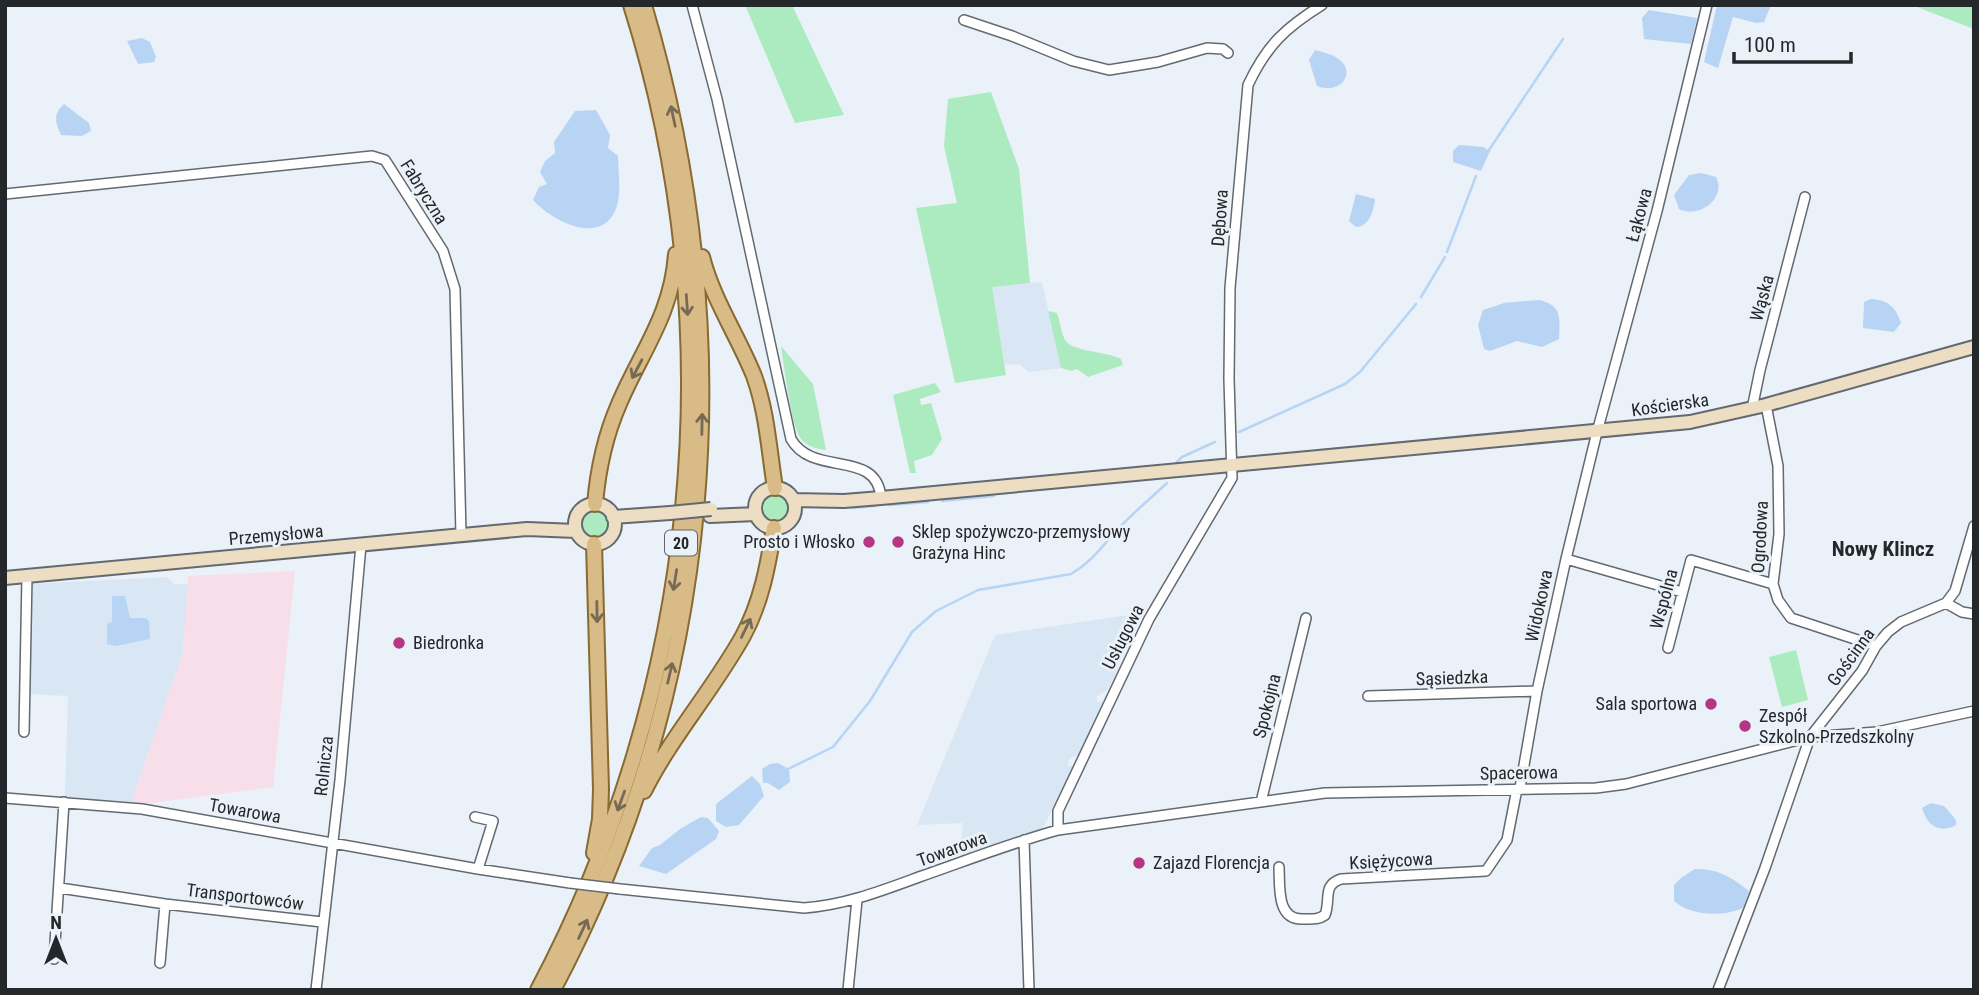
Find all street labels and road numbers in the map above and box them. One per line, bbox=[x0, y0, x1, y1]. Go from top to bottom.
street label: Fabryczna bbox=[396, 155, 453, 228]
street label: Łąkowa bbox=[1621, 186, 1656, 244]
street label: Dębowa bbox=[1207, 189, 1232, 247]
street label: Wąska bbox=[1745, 272, 1778, 323]
street label: Kościerska bbox=[1630, 389, 1710, 420]
street label: Ogrodowa bbox=[1747, 500, 1772, 574]
street label: Przemysłowa bbox=[228, 520, 324, 549]
road number: 20 bbox=[665, 530, 697, 556]
street label: Wspólna bbox=[1645, 567, 1682, 631]
street label: Widokowa bbox=[1521, 568, 1556, 644]
street label: Usługowa bbox=[1097, 601, 1148, 673]
street label: Gościnna bbox=[1823, 624, 1879, 690]
street label: Sąsiedzka bbox=[1415, 666, 1488, 689]
street label: Spokojna bbox=[1248, 671, 1285, 740]
street label: Rolnicza bbox=[310, 735, 337, 797]
street label: Spacerowa bbox=[1480, 761, 1558, 784]
street label: Towarowa bbox=[208, 794, 283, 827]
street label: Towarowa bbox=[914, 826, 989, 871]
street label: Księżycowa bbox=[1349, 848, 1433, 873]
street label: Transportowców bbox=[185, 879, 305, 914]

